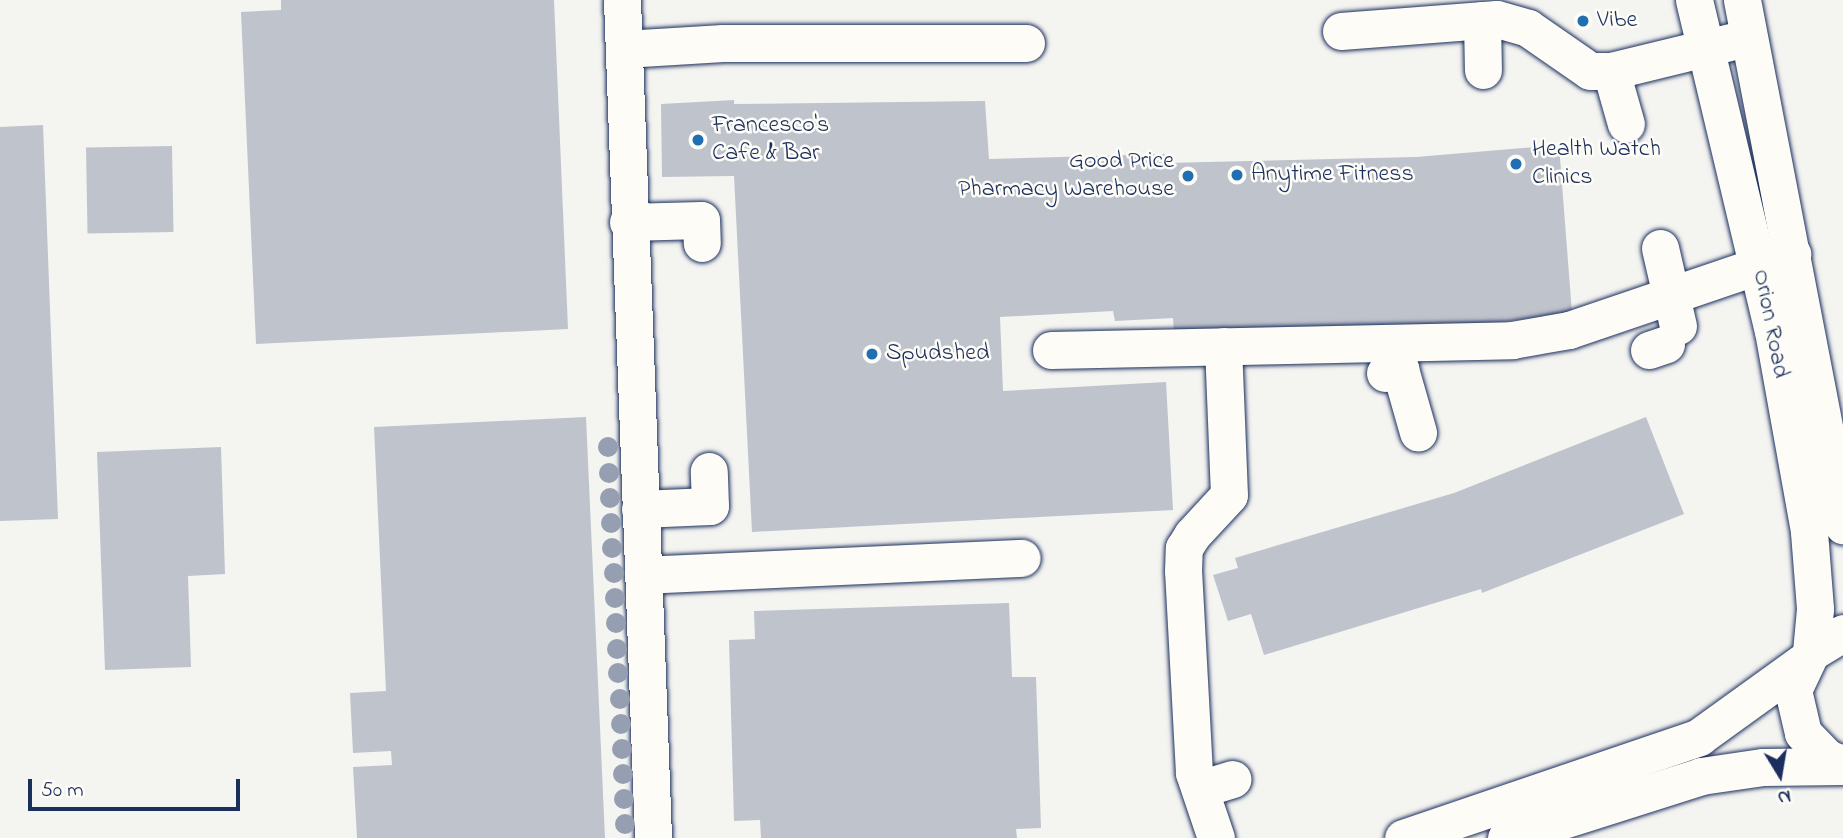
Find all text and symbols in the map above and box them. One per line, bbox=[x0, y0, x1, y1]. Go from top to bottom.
place label: Vibe bbox=[1597, 7, 1637, 35]
marker: Vibe bbox=[1575, 13, 1591, 29]
place label: Francesco's Cafe & Bar bbox=[712, 112, 829, 168]
marker: Francesco's Cafe & Bar bbox=[690, 132, 706, 148]
place label: Health Watch Clinics bbox=[1532, 136, 1661, 192]
place label: Good Price Pharmacy Warehouse bbox=[958, 148, 1174, 204]
marker: Health Watch Clinics bbox=[1506, 154, 1526, 174]
place label: Anytime Fitness bbox=[1251, 161, 1414, 189]
marker: Anytime Fitness bbox=[1229, 167, 1245, 183]
marker: Good Price Pharmacy Warehouse bbox=[1180, 168, 1196, 184]
street label: Orion Road bbox=[1745, 267, 1795, 381]
place label: Spudshed bbox=[886, 340, 989, 368]
marker: Spudshed bbox=[864, 346, 880, 362]
north arrow bbox=[1745, 740, 1815, 810]
scale bar bbox=[32, 764, 243, 808]
text: 50 m bbox=[41, 776, 84, 806]
text: N bbox=[1775, 782, 1793, 811]

